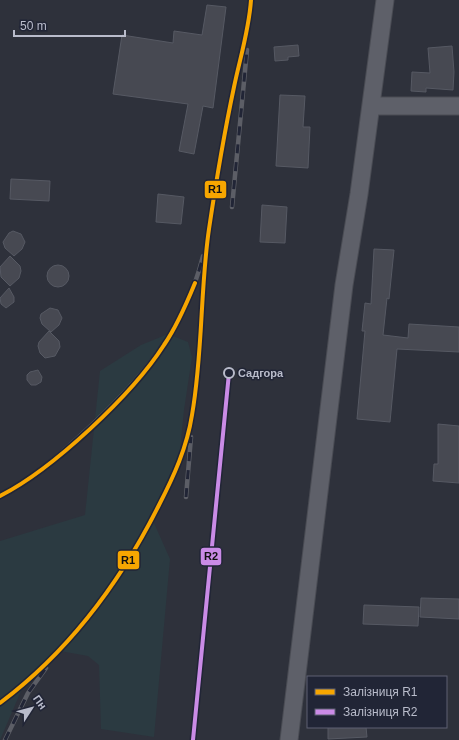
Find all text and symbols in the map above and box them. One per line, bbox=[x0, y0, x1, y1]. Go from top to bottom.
scale bar bbox=[14, 12, 125, 38]
text: 50 m bbox=[20, 19, 47, 33]
line badge: R1 bbox=[204, 180, 227, 199]
text: R1 bbox=[208, 183, 222, 195]
marker: Садгора bbox=[223, 367, 235, 379]
place label: Садгора bbox=[238, 367, 284, 379]
line badge: R2 bbox=[200, 547, 222, 566]
line badge: R1 bbox=[117, 550, 140, 570]
text: R2 bbox=[204, 550, 218, 562]
text: R1 bbox=[121, 554, 135, 566]
legend bbox=[307, 676, 447, 728]
text: Залізниця R1 bbox=[343, 685, 418, 699]
north arrow bbox=[12, 688, 52, 728]
text: Пн bbox=[31, 693, 49, 712]
text: Залізниця R2 bbox=[343, 705, 418, 719]

